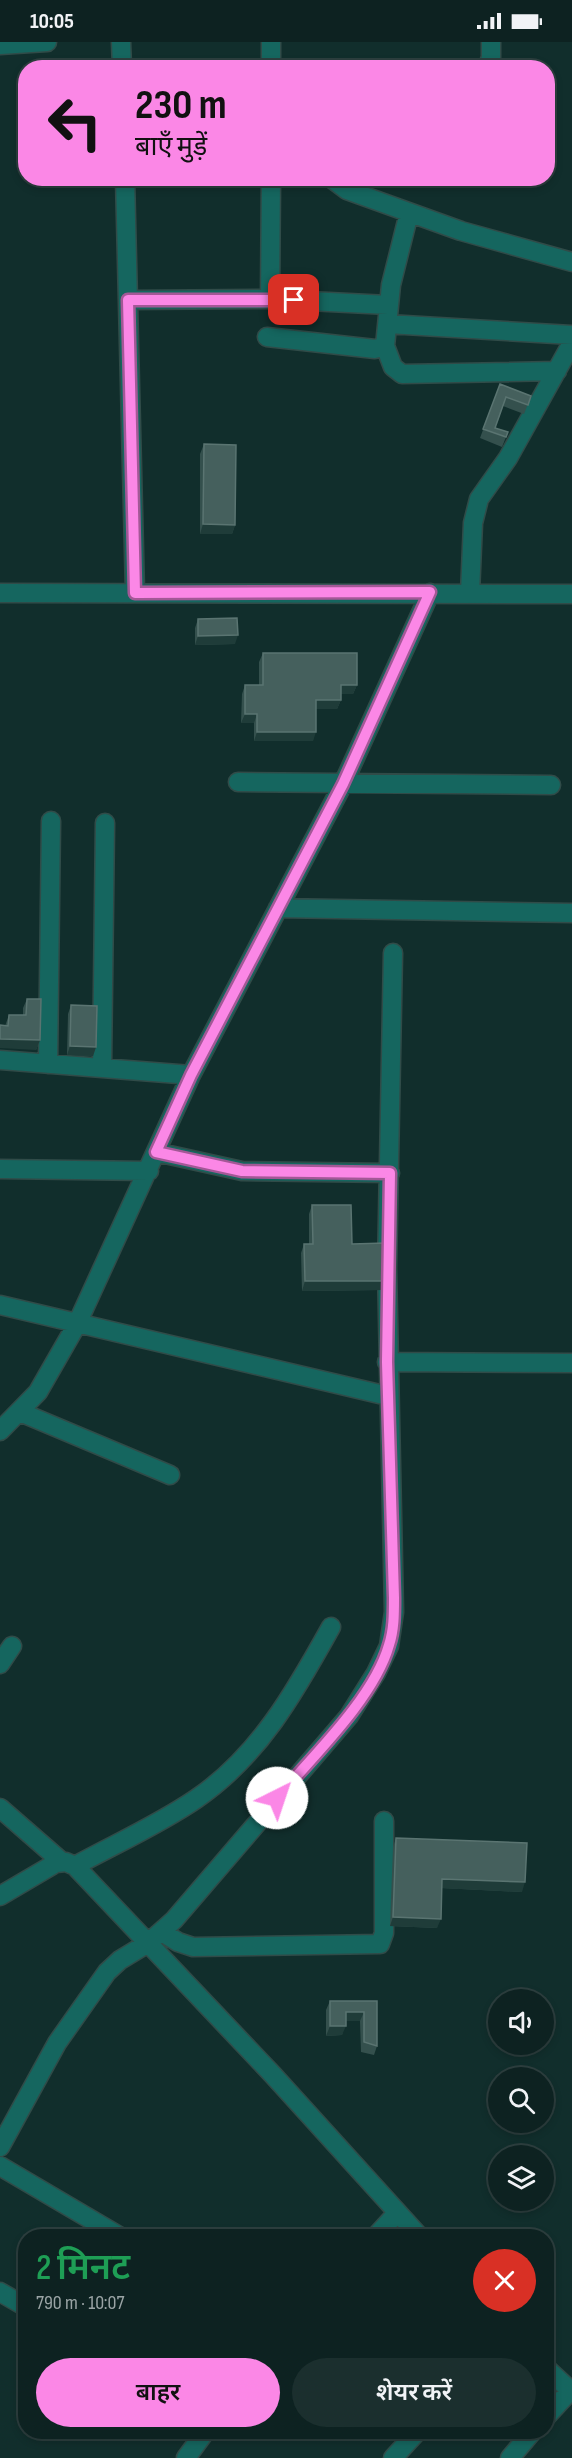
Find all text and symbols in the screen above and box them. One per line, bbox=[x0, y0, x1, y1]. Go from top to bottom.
text: 10:05 bbox=[30, 8, 74, 35]
text: 230 m bbox=[135, 80, 227, 131]
icon: left bbox=[36, 84, 114, 162]
text: बाएँ मुड़ें bbox=[135, 131, 207, 163]
pin bbox=[268, 274, 319, 325]
icon: arrive bbox=[277, 283, 310, 316]
position arrow bbox=[245, 1766, 309, 1830]
map controls bbox=[488, 1989, 554, 2211]
button: sound bbox=[488, 1989, 554, 2055]
button: search bbox=[488, 2067, 554, 2133]
button: layers bbox=[488, 2145, 554, 2211]
text: 2 मिनट bbox=[36, 2247, 130, 2290]
button: close bbox=[473, 2249, 536, 2312]
text: 790 m · 10:07 bbox=[36, 2291, 124, 2315]
button: बाहर bbox=[36, 2358, 280, 2427]
button: शेयर करें bbox=[292, 2358, 536, 2427]

